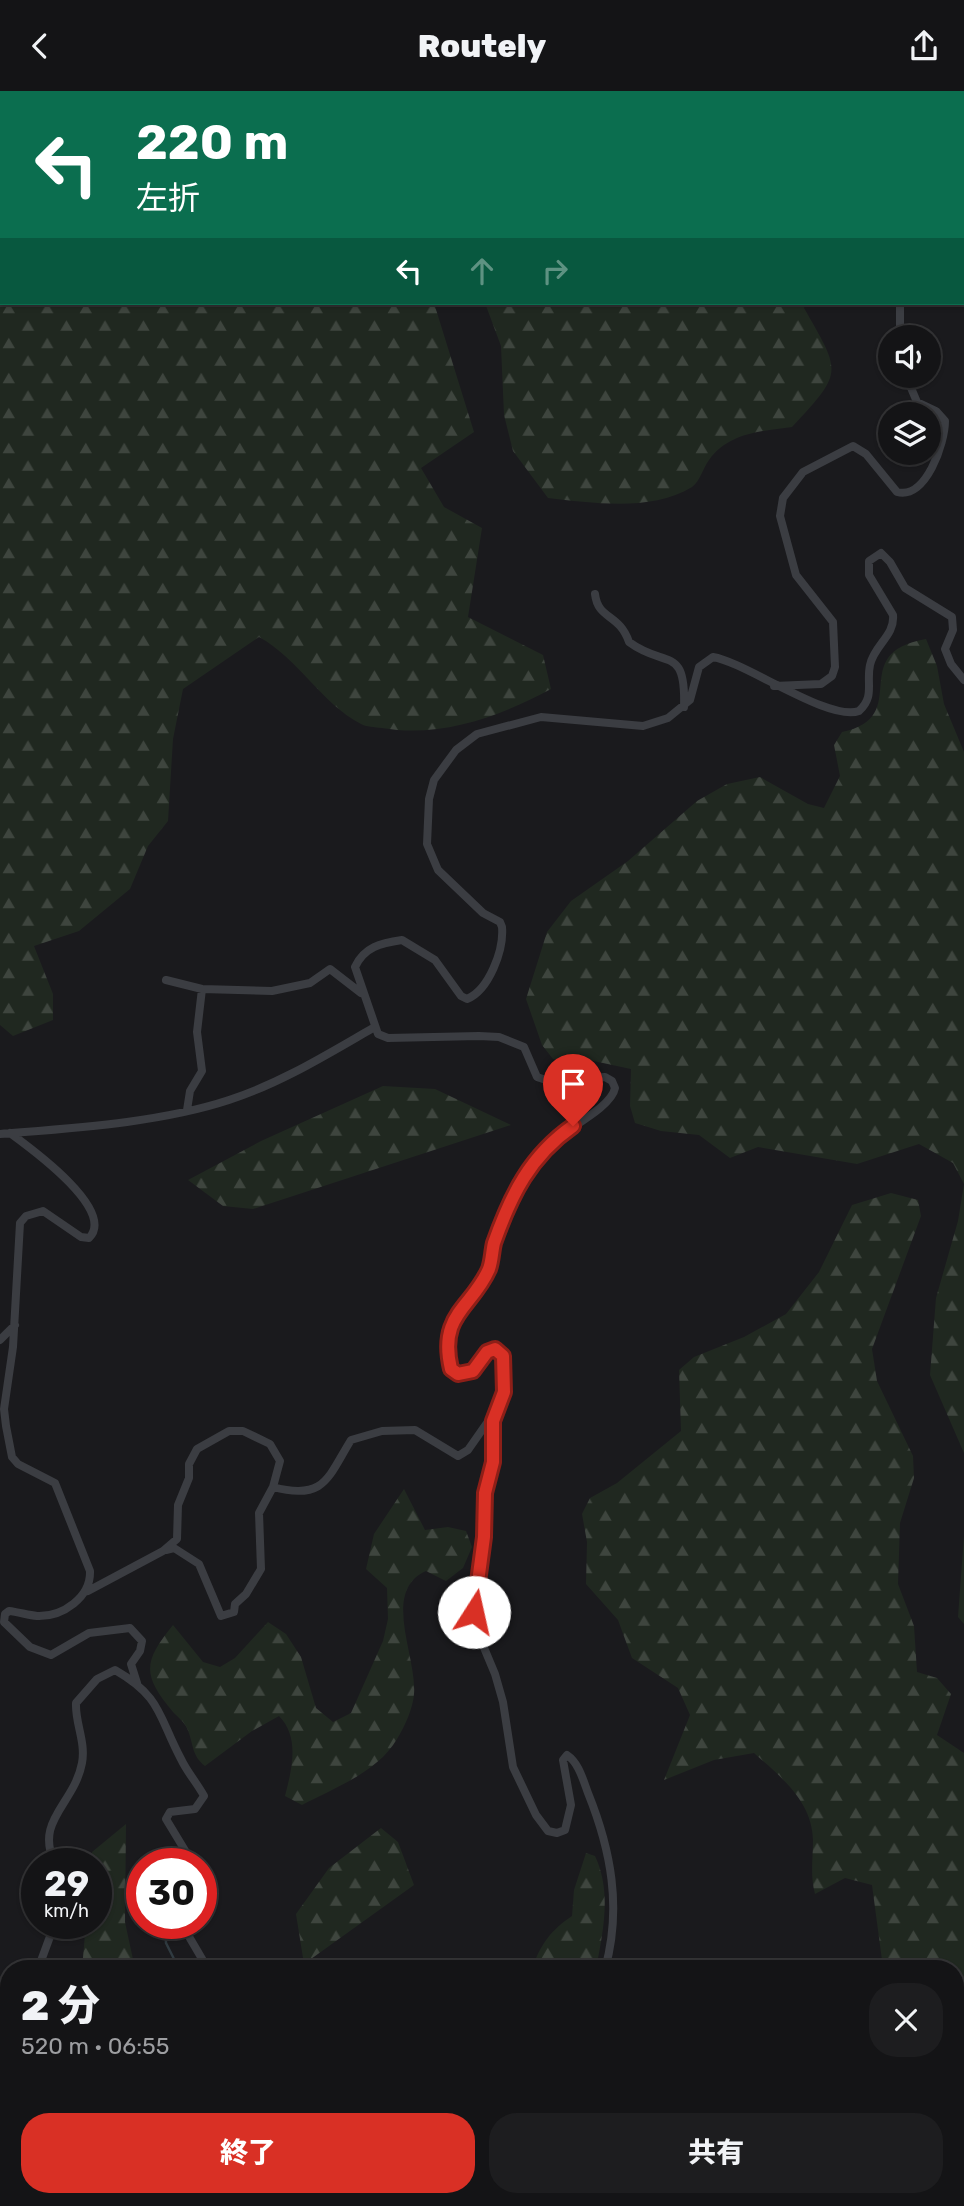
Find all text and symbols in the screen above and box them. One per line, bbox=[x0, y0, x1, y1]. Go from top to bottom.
icon: back bbox=[21, 27, 59, 65]
text: Routely bbox=[418, 27, 546, 65]
icon: share bbox=[905, 27, 943, 65]
text: 220 m bbox=[136, 113, 288, 171]
icon: left bbox=[21, 119, 112, 210]
text: 左折 bbox=[136, 179, 200, 217]
icon: left bbox=[390, 252, 428, 290]
icon: ahead bbox=[463, 252, 501, 290]
icon: right bbox=[536, 252, 574, 290]
map controls bbox=[878, 325, 941, 465]
button: sound bbox=[878, 325, 941, 388]
button: layers bbox=[878, 402, 941, 465]
pin bbox=[543, 1054, 603, 1126]
icon: arrive bbox=[554, 1065, 592, 1103]
position arrow bbox=[437, 1575, 511, 1649]
speed limit sign: 30 bbox=[126, 1848, 217, 1939]
text: 29 bbox=[44, 1863, 89, 1905]
text: km/h bbox=[44, 1900, 89, 1922]
text: 2 分 bbox=[21, 1981, 100, 2031]
button: close bbox=[869, 1983, 943, 2057]
text: 520 m · 06:55 bbox=[21, 2032, 169, 2060]
button: 終了 bbox=[21, 2113, 475, 2193]
button: 共有 bbox=[489, 2113, 943, 2193]

